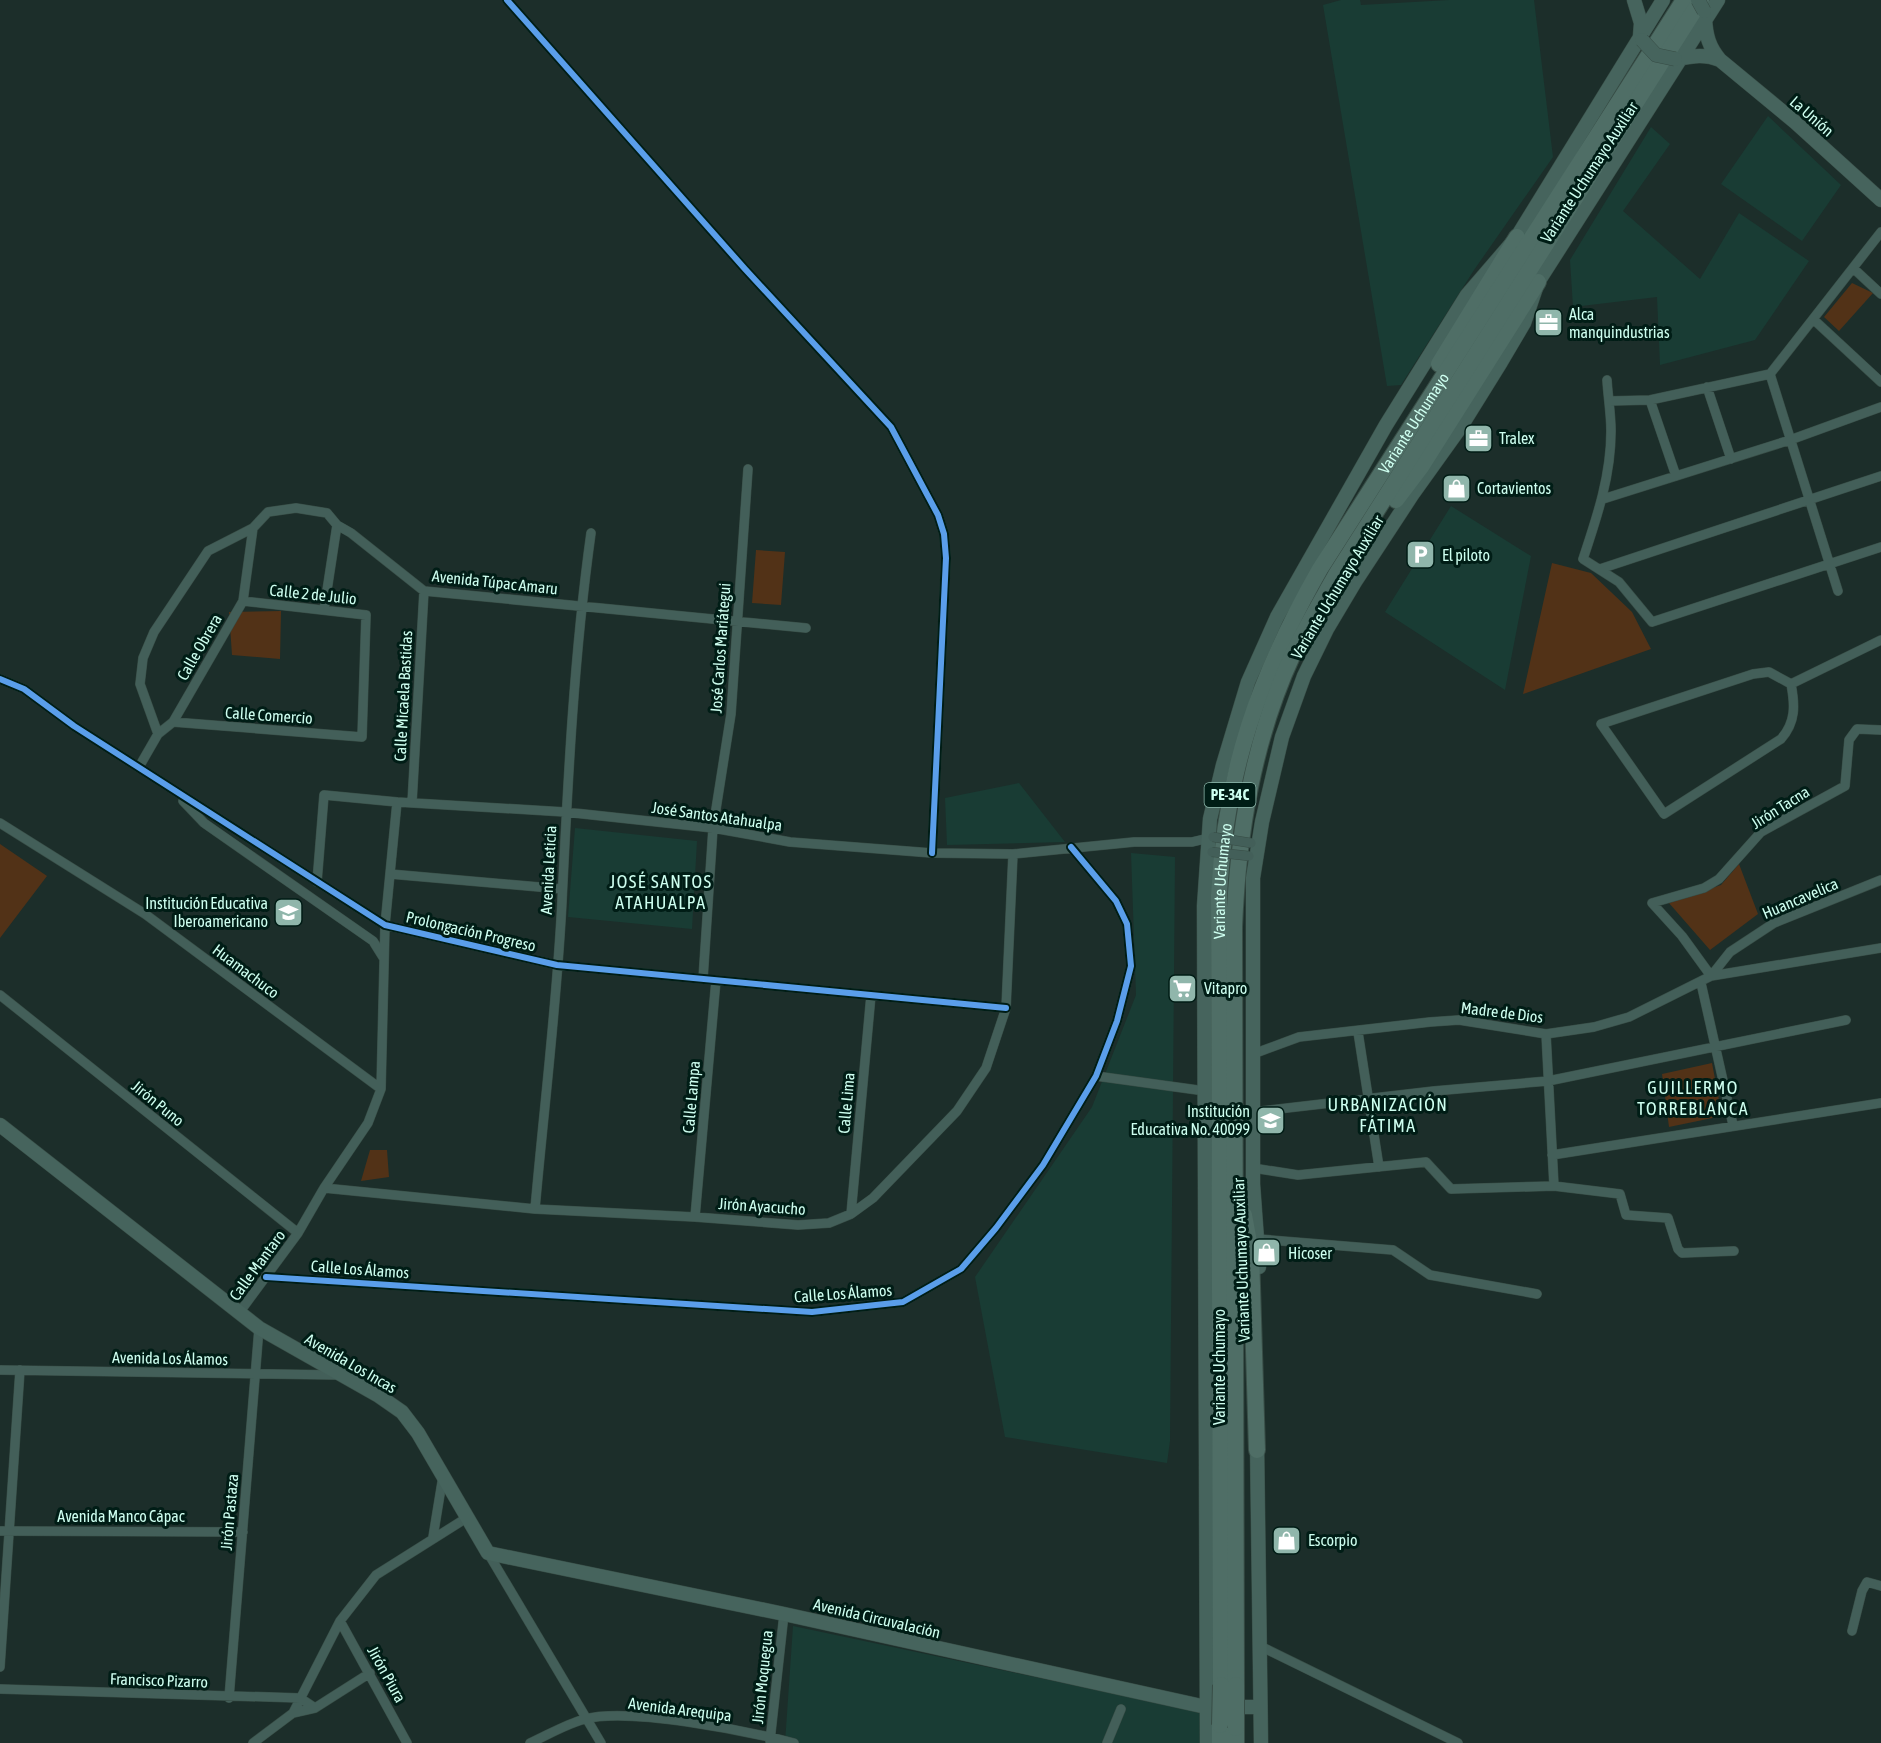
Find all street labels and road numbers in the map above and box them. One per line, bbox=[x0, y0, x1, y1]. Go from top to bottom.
street label: La Unión bbox=[1786, 92, 1838, 140]
street label: Variante Uchumayo Auxiliar bbox=[1537, 98, 1642, 246]
street label: Variante Uchumayo bbox=[1374, 369, 1452, 477]
street label: Variante Uchumayo Auxiliar bbox=[1287, 512, 1388, 662]
street label: Avenida Túpac Amaru bbox=[431, 566, 559, 599]
street label: Calle 2 de Julio bbox=[269, 580, 357, 608]
street label: José Carlos Mariátegui bbox=[706, 582, 735, 714]
street label: Calle Obrera bbox=[173, 611, 225, 683]
street label: Calle Micaela Bastidas bbox=[391, 630, 415, 762]
street label: Calle Comercio bbox=[225, 703, 313, 727]
street label: Jirón Tacna bbox=[1747, 782, 1813, 832]
road number: PE-34C bbox=[1204, 783, 1256, 807]
street label: José Santos Atahualpa bbox=[650, 798, 783, 835]
street label: Variante Uchumayo bbox=[1210, 822, 1235, 939]
street label: Avenida Leticia bbox=[537, 825, 559, 915]
street label: Huancavelica bbox=[1759, 874, 1841, 922]
street label: Prolongación Progreso bbox=[404, 907, 538, 956]
street label: Huamachuco bbox=[209, 940, 283, 1002]
street label: Madre de Dios bbox=[1460, 998, 1545, 1026]
street label: Calle Lampa bbox=[679, 1060, 704, 1134]
street label: Calle Lima bbox=[834, 1072, 858, 1134]
street label: Jirón Puno bbox=[128, 1077, 188, 1129]
street label: Variante Uchumayo Auxiliar bbox=[1229, 1177, 1254, 1342]
street label: Jirón Ayacucho bbox=[718, 1194, 806, 1219]
street label: Calle Mantaro bbox=[225, 1226, 289, 1304]
street label: Calle Los Álamos bbox=[310, 1257, 410, 1281]
street label: Calle Los Álamos bbox=[793, 1281, 893, 1305]
street label: Variante Uchumayo bbox=[1210, 1309, 1229, 1425]
street label: Avenida Los Incas bbox=[302, 1330, 400, 1397]
street label: Avenida Los Álamos bbox=[112, 1348, 228, 1368]
street label: Jirón Pastaza bbox=[217, 1473, 241, 1551]
street label: Avenida Manco Cápac bbox=[57, 1507, 185, 1526]
street label: Avenida Circuvalación bbox=[812, 1595, 942, 1641]
street label: Jirón Moquegua bbox=[748, 1629, 777, 1725]
street label: Jirón Piura bbox=[364, 1643, 410, 1705]
street label: Francisco Pizarro bbox=[110, 1669, 208, 1691]
street label: Avenida Arequipa bbox=[627, 1694, 733, 1725]

